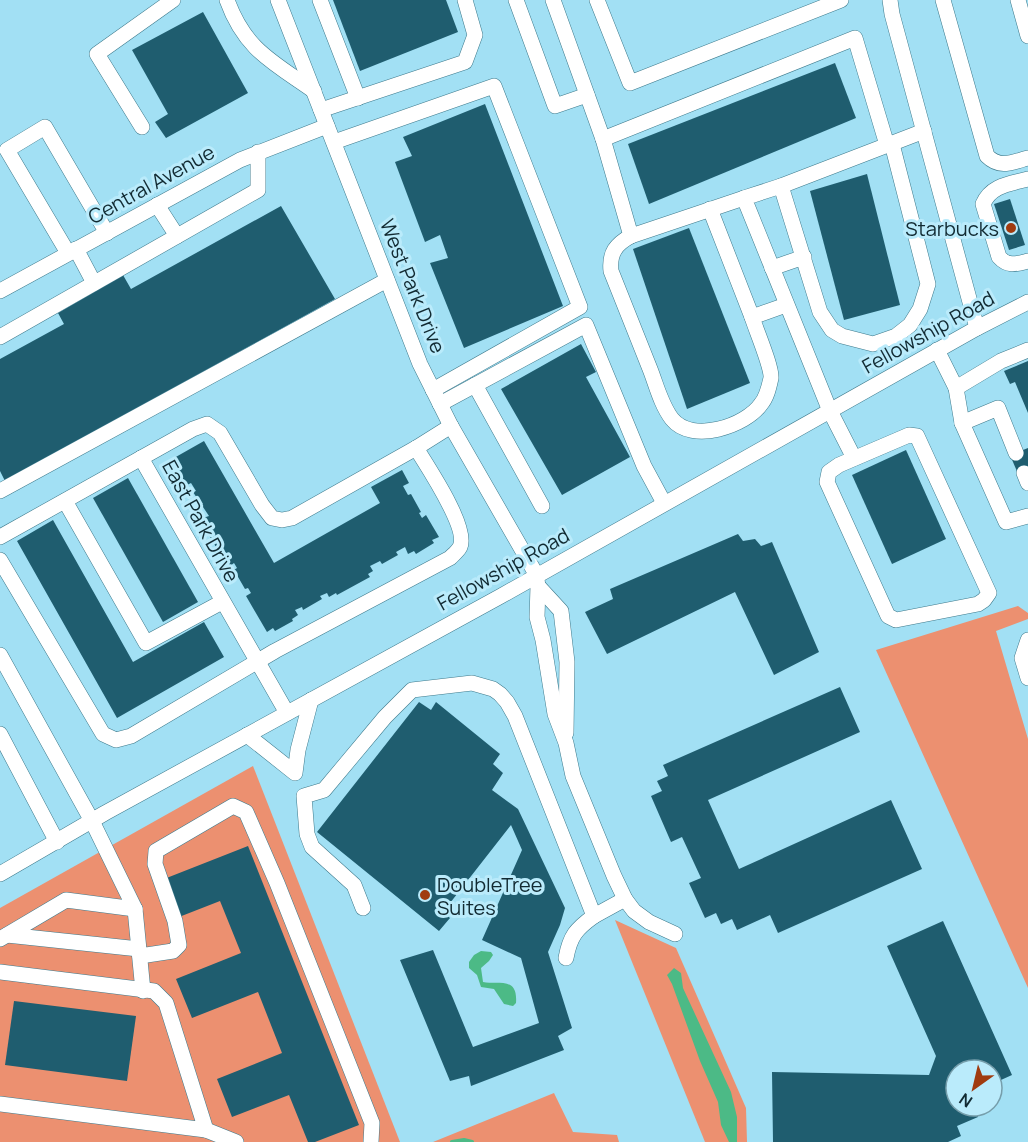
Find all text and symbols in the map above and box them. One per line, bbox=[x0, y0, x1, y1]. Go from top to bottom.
street label: Central Avenue bbox=[83, 138, 219, 230]
street label: West Park Drive bbox=[374, 215, 452, 357]
place label: Starbucks bbox=[905, 215, 999, 242]
marker: Starbucks bbox=[1004, 221, 1018, 235]
street label: Fellowship Road bbox=[857, 284, 999, 380]
street label: East Park Drive bbox=[156, 455, 246, 587]
street label: Fellowship Road bbox=[432, 521, 574, 617]
place label: DoubleTree Suites bbox=[437, 871, 542, 921]
marker: DoubleTree Suites bbox=[418, 888, 432, 902]
north arrow bbox=[944, 1058, 1004, 1118]
text: N bbox=[955, 1088, 977, 1113]

